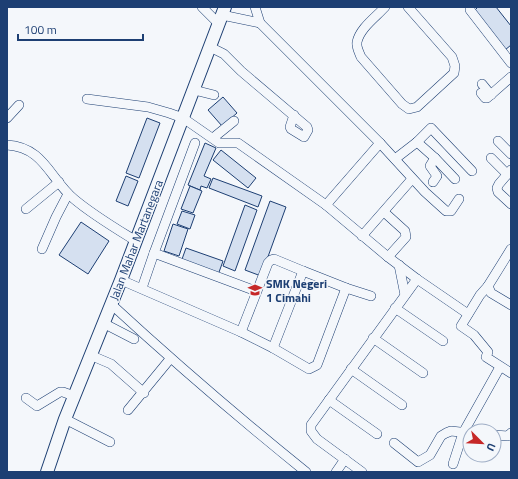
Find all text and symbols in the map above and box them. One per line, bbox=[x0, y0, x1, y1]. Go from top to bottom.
scale bar bbox=[18, 16, 143, 42]
text: 100 m bbox=[24, 20, 57, 39]
street label: Jalan Mahar Martanegara bbox=[104, 177, 168, 303]
place label: SMK Negeri 1 Cimahi bbox=[266, 274, 327, 307]
school or university icon: SMK Negeri 1 Cimahi bbox=[247, 282, 263, 298]
north arrow bbox=[462, 423, 502, 463]
text: U bbox=[482, 441, 500, 454]

